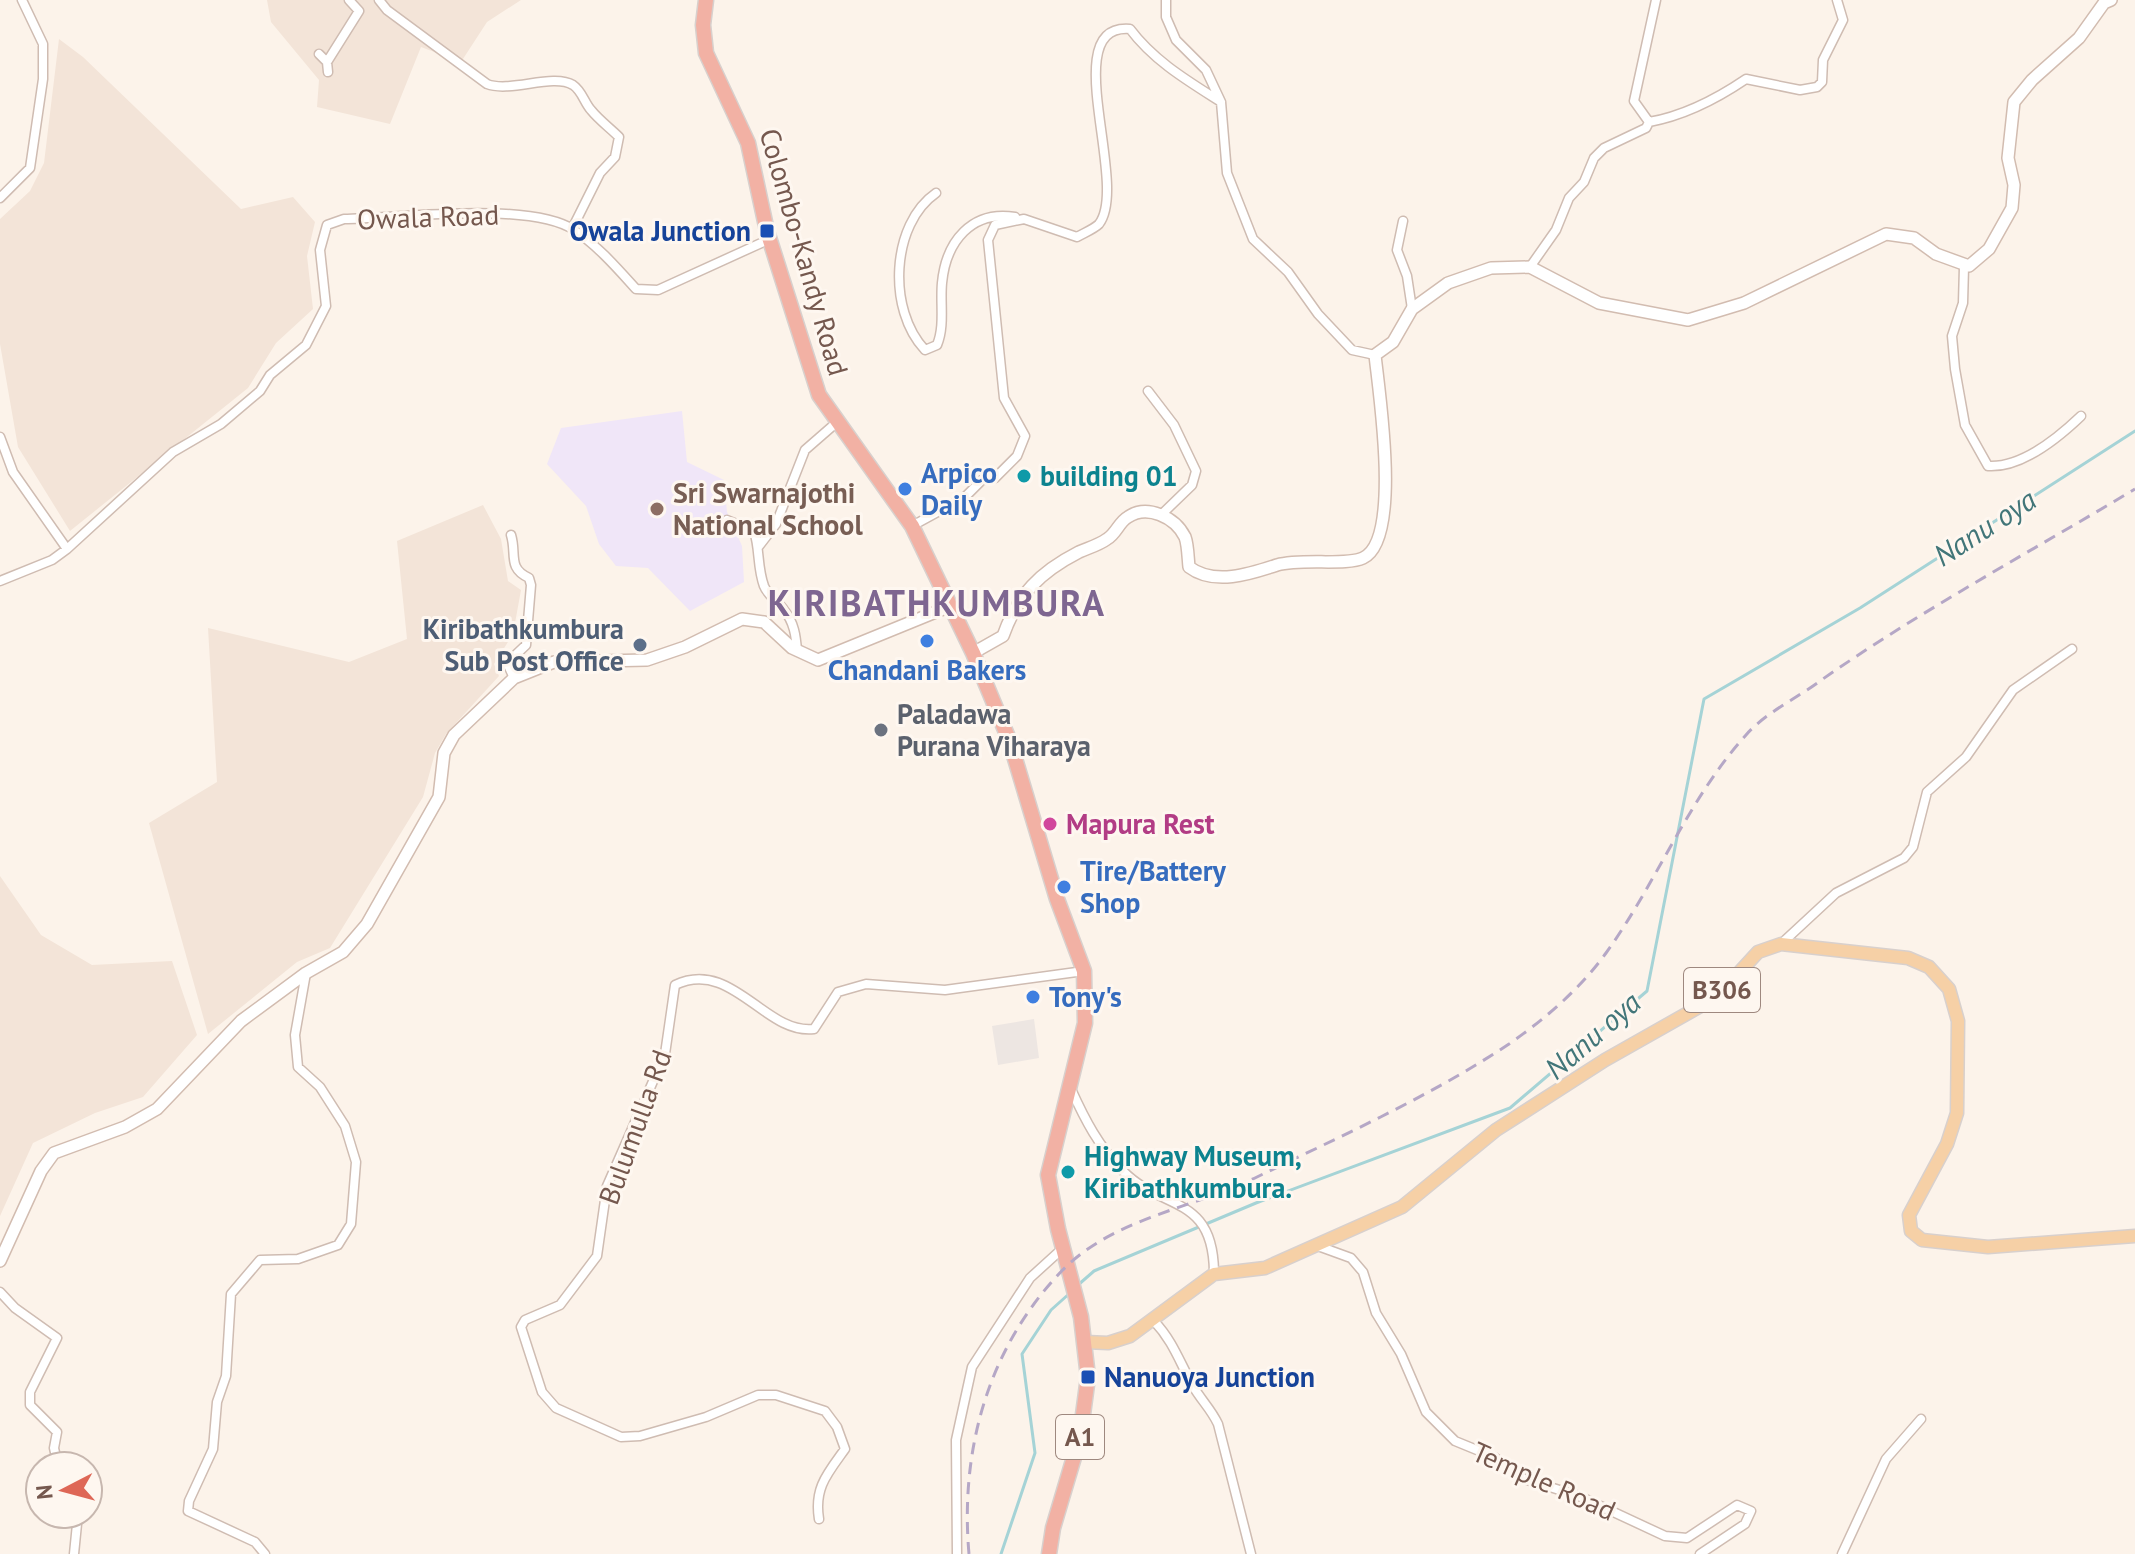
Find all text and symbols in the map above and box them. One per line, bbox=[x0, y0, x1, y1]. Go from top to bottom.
street label: Colombo-Kandy Road bbox=[751, 124, 857, 380]
street label: Owala Road bbox=[356, 196, 500, 237]
place label: Owala Junction bbox=[570, 212, 751, 249]
marker: Owala Junction bbox=[758, 222, 776, 240]
place label: Arpico Daily bbox=[921, 454, 997, 523]
place label: building 01 bbox=[1040, 457, 1178, 494]
marker: building 01 bbox=[1015, 467, 1033, 485]
place label: Sri Swarnajothi National School bbox=[673, 474, 863, 543]
water label: Nanu oya bbox=[1926, 479, 2043, 574]
marker: Arpico Daily bbox=[896, 480, 914, 498]
marker: Sri Swarnajothi National School bbox=[648, 500, 666, 518]
district label: KIRIBATHKUMBURA bbox=[768, 579, 1106, 626]
place label: Kiribathkumbura Sub Post Office bbox=[423, 610, 624, 679]
marker: Chandani Bakers bbox=[918, 632, 936, 650]
marker: Kiribathkumbura Sub Post Office bbox=[631, 636, 649, 654]
place label: Chandani Bakers bbox=[828, 651, 1026, 688]
place label: Paladawa Purana Viharaya bbox=[897, 695, 1091, 764]
marker: Paladawa Purana Viharaya bbox=[872, 721, 890, 739]
place label: Mapura Rest bbox=[1066, 805, 1215, 842]
marker: Mapura Rest bbox=[1041, 815, 1059, 833]
place label: Tire/Battery Shop bbox=[1080, 852, 1227, 921]
marker: Tire/Battery Shop bbox=[1055, 878, 1073, 896]
road number: B306 bbox=[1684, 968, 1760, 1012]
place label: Tony's bbox=[1049, 978, 1122, 1015]
water label: Nanu oya bbox=[1536, 982, 1648, 1087]
marker: Tony's bbox=[1024, 988, 1042, 1006]
street label: Bulumulla Rd bbox=[589, 1044, 680, 1209]
place label: Highway Museum, Kiribathkumbura. bbox=[1084, 1137, 1302, 1206]
marker: Highway Museum, Kiribathkumbura. bbox=[1059, 1163, 1077, 1181]
place label: Nanuoya Junction bbox=[1104, 1358, 1315, 1395]
marker: Nanuoya Junction bbox=[1079, 1368, 1097, 1386]
road number: A1 bbox=[1056, 1415, 1104, 1459]
street label: Temple Road bbox=[1467, 1432, 1622, 1529]
north arrow bbox=[24, 1450, 104, 1530]
text: N bbox=[29, 1483, 59, 1501]

